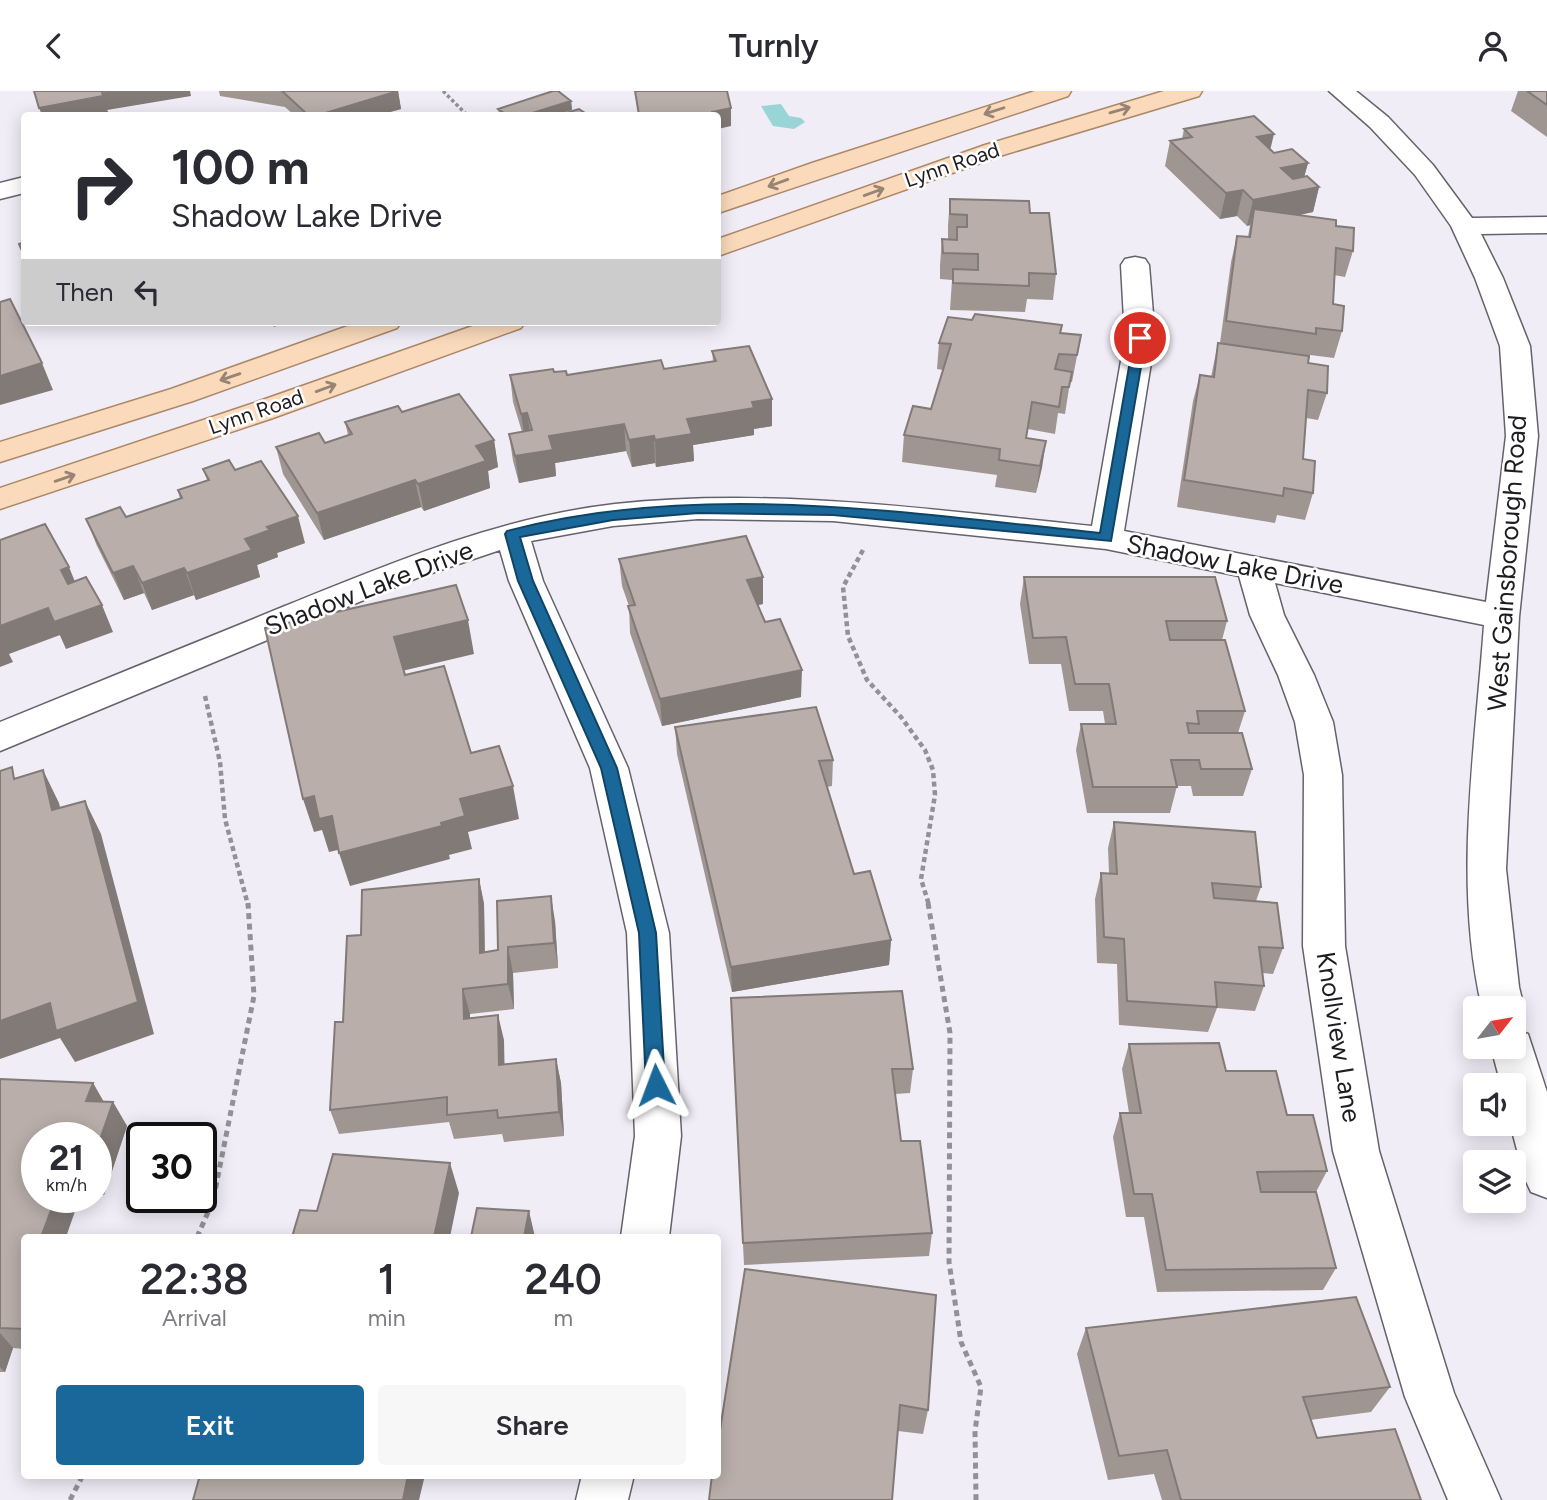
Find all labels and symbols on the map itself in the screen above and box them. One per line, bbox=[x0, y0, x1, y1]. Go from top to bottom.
one-way arrow bbox=[1109, 103, 1131, 116]
one-way arrow bbox=[983, 105, 1005, 118]
street label: Lynn Road bbox=[901, 137, 1003, 192]
one-way arrow bbox=[768, 178, 790, 190]
one-way arrow bbox=[863, 185, 885, 198]
pin bbox=[1110, 308, 1170, 368]
one-way arrow bbox=[220, 372, 242, 385]
one-way arrow bbox=[315, 381, 337, 393]
street label: Lynn Road bbox=[205, 384, 307, 439]
street label: West Gainsborough Road bbox=[1481, 414, 1533, 712]
one-way arrow bbox=[54, 471, 76, 484]
street label: Shadow Lake Drive bbox=[1124, 527, 1346, 601]
street label: Shadow Lake Drive bbox=[260, 534, 478, 642]
street label: Knollview Lane bbox=[1310, 949, 1368, 1125]
north arrow bbox=[1463, 996, 1526, 1059]
position arrow bbox=[619, 1048, 693, 1122]
speed limit sign: 30 bbox=[126, 1122, 217, 1213]

